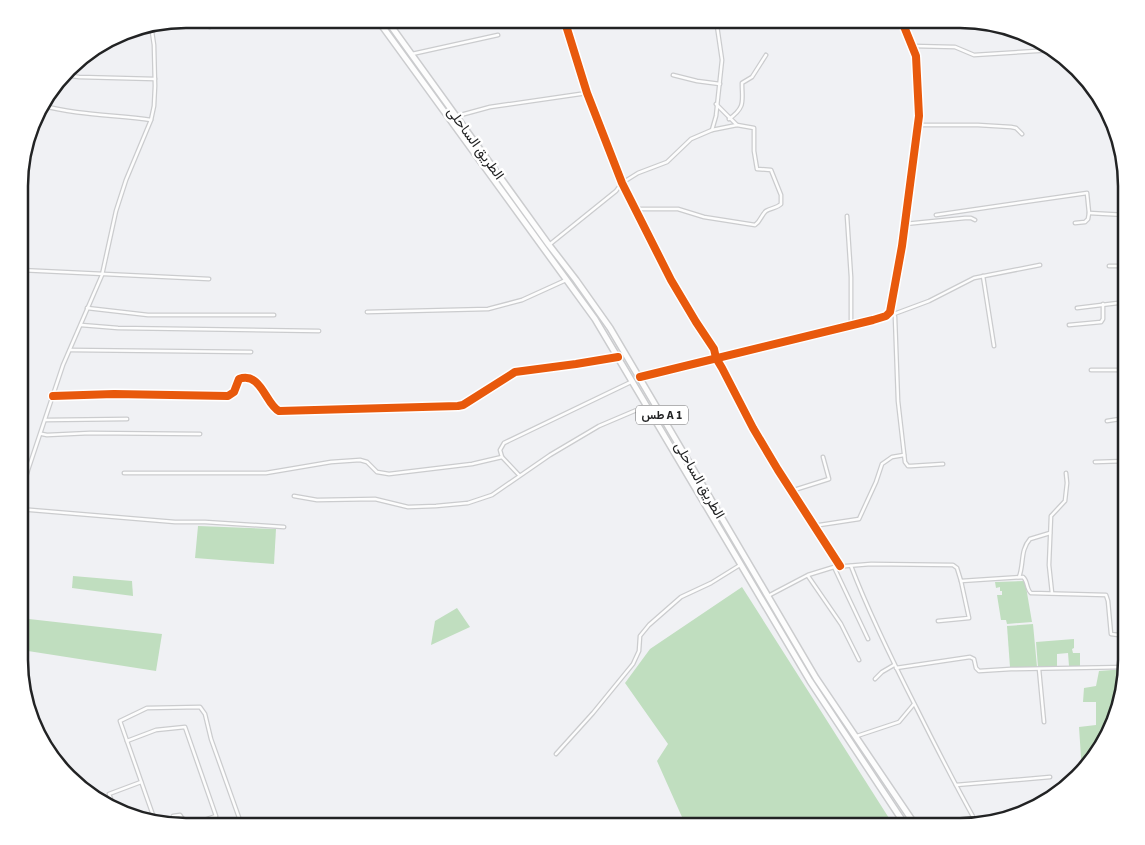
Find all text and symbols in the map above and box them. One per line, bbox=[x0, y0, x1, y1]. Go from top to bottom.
street label: الطريق الساحلى bbox=[442, 103, 508, 184]
road number: طس A 1 bbox=[636, 406, 688, 424]
street label: الطريق الساحلى bbox=[669, 438, 729, 523]

